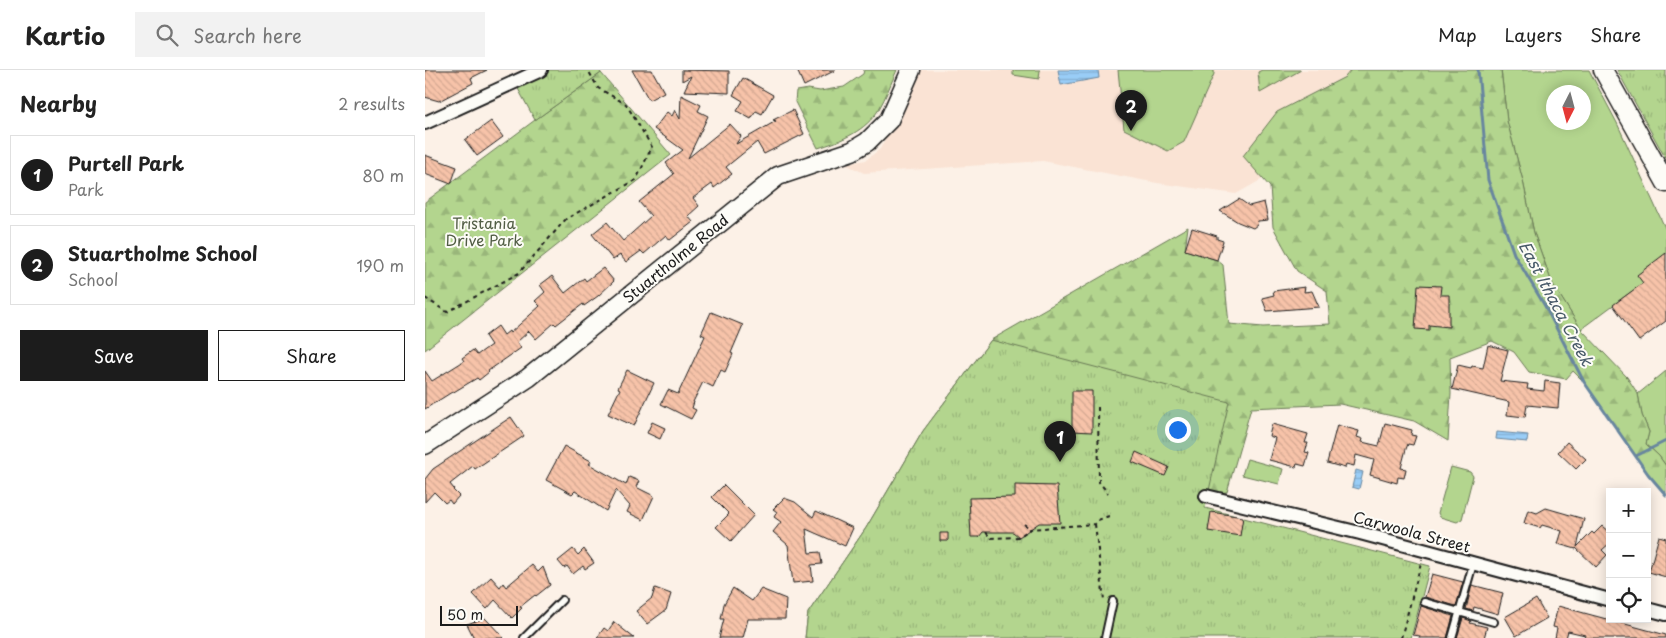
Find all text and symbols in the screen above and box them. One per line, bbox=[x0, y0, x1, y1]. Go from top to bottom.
search box bbox=[135, 12, 485, 57]
text: Kartio bbox=[25, 17, 105, 53]
icon: search bbox=[153, 21, 181, 49]
text: Search here bbox=[193, 21, 302, 49]
text: Map bbox=[1438, 21, 1477, 48]
text: Layers bbox=[1505, 21, 1562, 48]
text: Share bbox=[1590, 21, 1641, 48]
north arrow bbox=[1546, 85, 1591, 130]
text: Nearby bbox=[20, 87, 97, 119]
pin: 2 bbox=[1115, 90, 1147, 131]
text: 2 results bbox=[338, 91, 405, 115]
text: Purtell Park bbox=[68, 149, 184, 177]
text: 1 bbox=[33, 163, 41, 187]
text: 80 m bbox=[362, 163, 404, 187]
text: Park bbox=[68, 177, 104, 201]
street label: Stuartholme Road bbox=[617, 208, 733, 308]
park label: Tristania Drive Park bbox=[445, 211, 523, 251]
water label: East Ithaca Creek bbox=[1514, 236, 1601, 371]
text: Stuartholme School bbox=[68, 239, 258, 267]
text: 2 bbox=[31, 253, 43, 277]
text: 190 m bbox=[356, 253, 404, 277]
text: School bbox=[68, 267, 118, 291]
button: Save bbox=[20, 330, 208, 381]
button: Share bbox=[218, 330, 405, 381]
your location bbox=[1165, 417, 1191, 443]
pin: 1 bbox=[1044, 421, 1076, 462]
map controls bbox=[1606, 488, 1651, 623]
button: + bbox=[1606, 488, 1651, 533]
street label: Carwoola Street bbox=[1351, 504, 1473, 558]
button: − bbox=[1606, 533, 1651, 578]
button: locate bbox=[1606, 578, 1651, 623]
scale bar bbox=[440, 603, 517, 626]
text: 50 m bbox=[447, 604, 483, 625]

